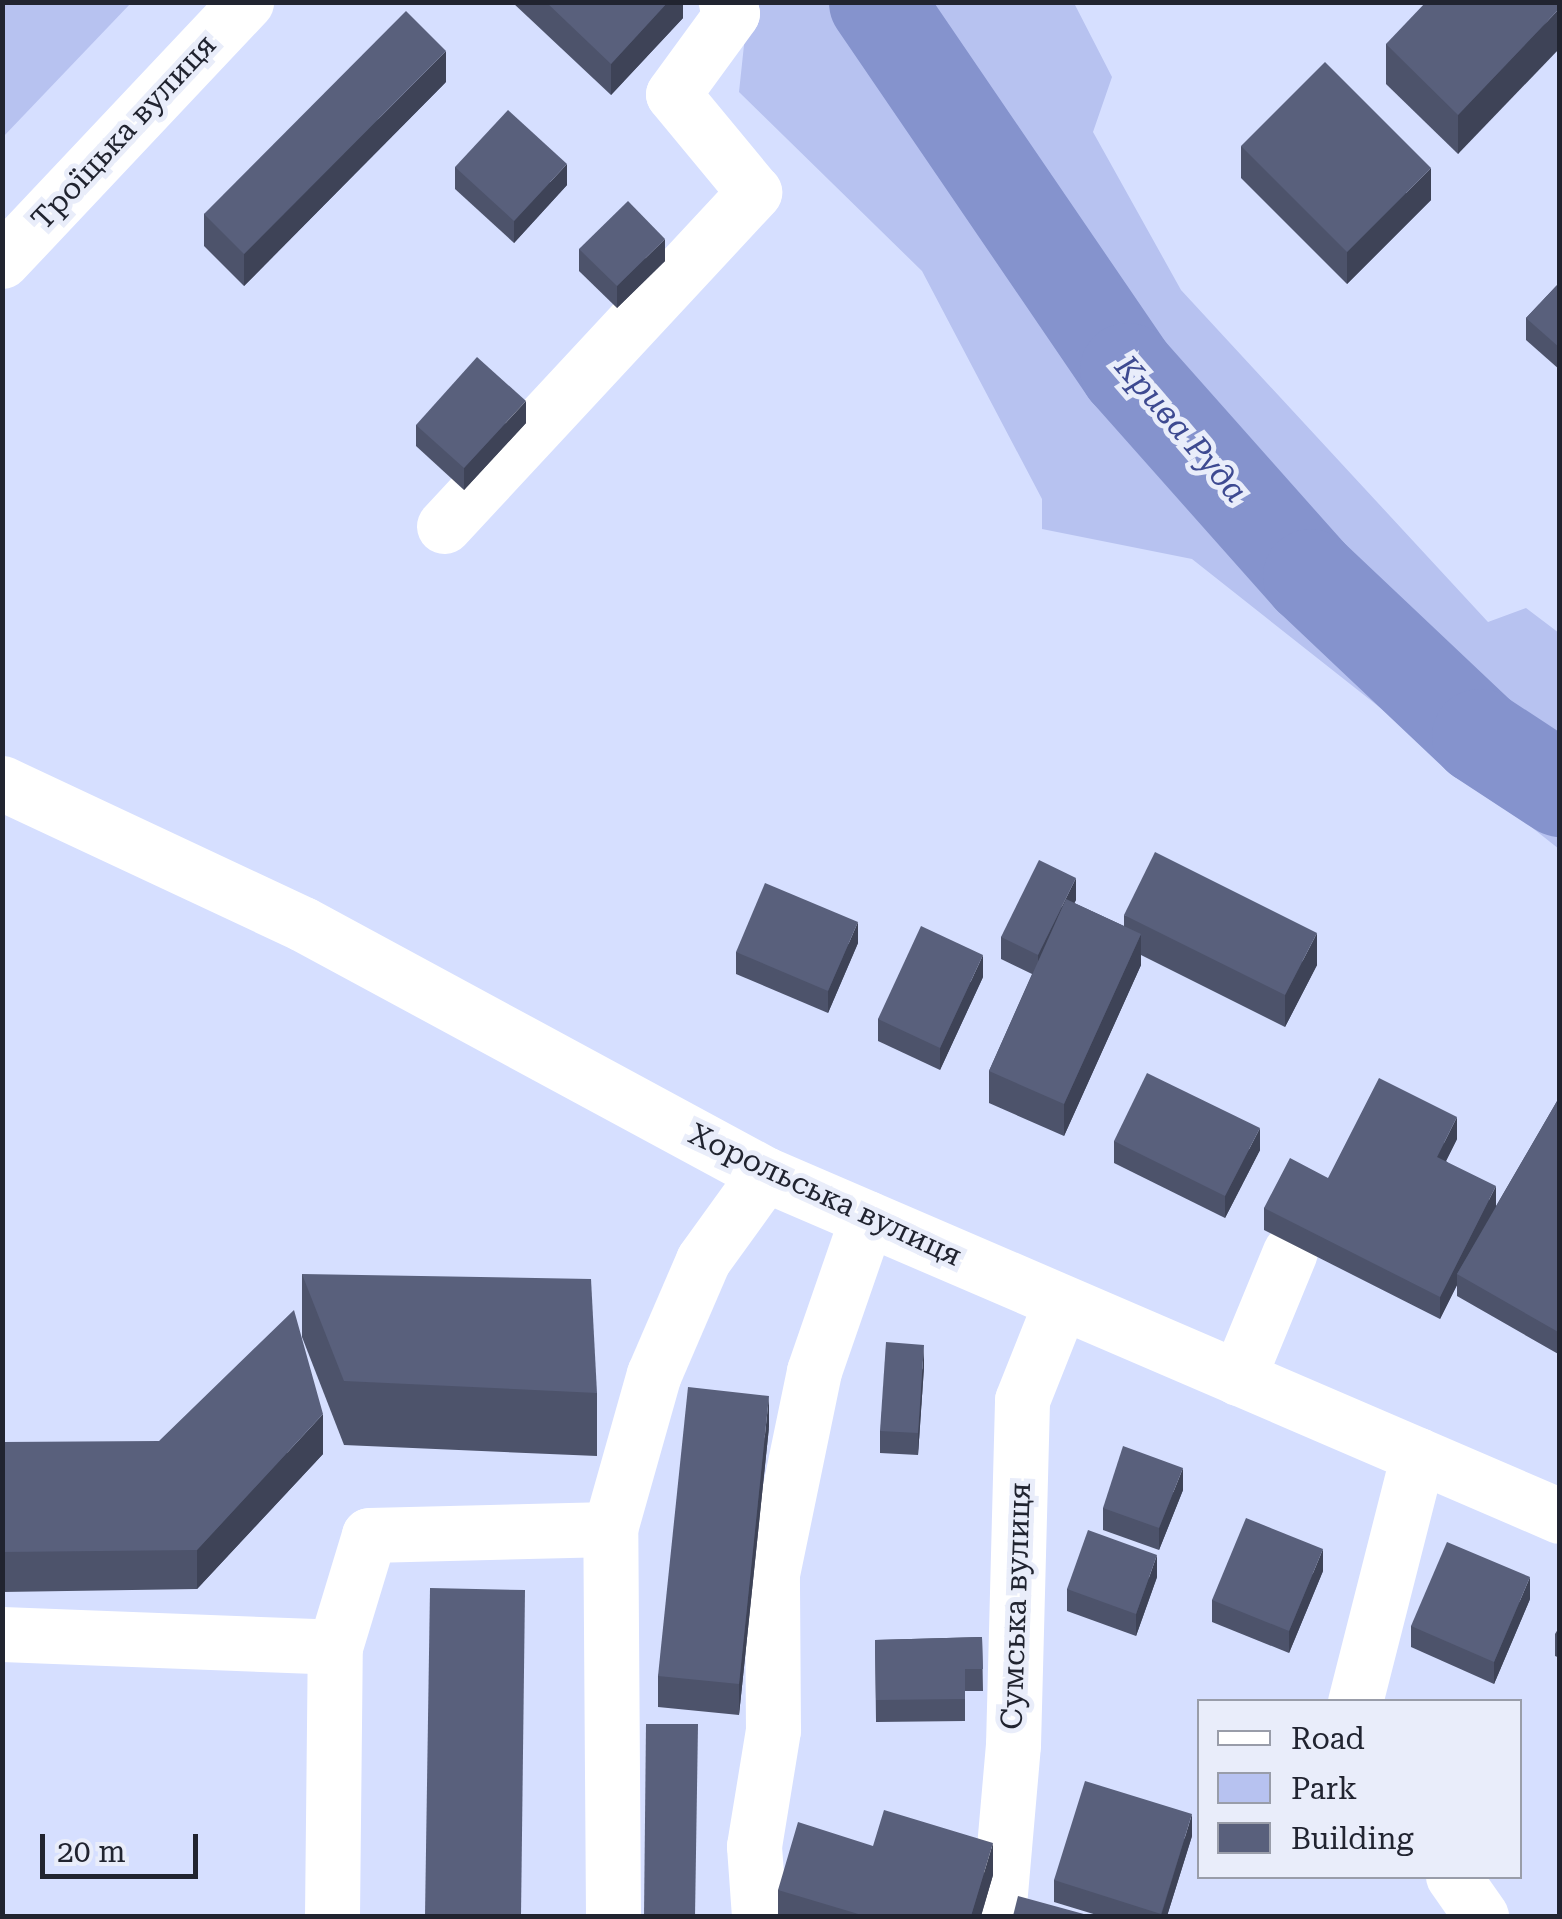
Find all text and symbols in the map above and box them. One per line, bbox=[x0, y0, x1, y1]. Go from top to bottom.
street label: Троїцька вулиця bbox=[24, 27, 224, 237]
water label: Крива Руда bbox=[1107, 348, 1255, 510]
street label: Хорольська вулиця bbox=[683, 1116, 967, 1274]
street label: Сумська вулиця bbox=[994, 1482, 1038, 1730]
legend bbox=[1197, 1699, 1522, 1879]
text: Road bbox=[1291, 1721, 1365, 1756]
text: Park bbox=[1291, 1771, 1357, 1806]
scale bar bbox=[45, 1814, 202, 1876]
text: Building bbox=[1291, 1821, 1414, 1856]
text: 20 m bbox=[57, 1834, 126, 1869]

